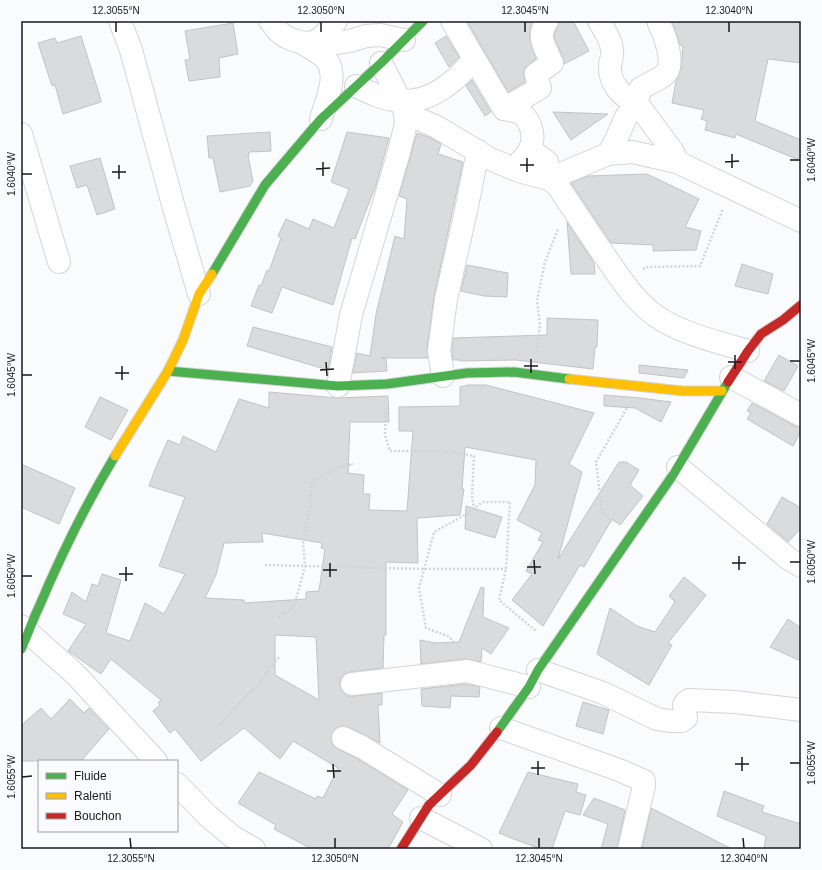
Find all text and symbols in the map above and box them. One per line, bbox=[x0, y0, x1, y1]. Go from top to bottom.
text: 12.3055°N bbox=[92, 5, 140, 16]
text: 12.3050°N bbox=[297, 5, 345, 16]
text: 12.3045°N bbox=[501, 5, 549, 16]
text: 12.3040°N bbox=[705, 5, 753, 16]
text: 1.6040°W bbox=[806, 137, 817, 182]
text: 1.6040°W bbox=[6, 151, 17, 196]
text: 1.6045°W bbox=[806, 338, 817, 383]
text: 1.6045°W bbox=[6, 352, 17, 397]
text: 1.6050°W bbox=[806, 539, 817, 584]
text: 1.6050°W bbox=[6, 553, 17, 598]
text: 1.6055°W bbox=[806, 740, 817, 785]
text: 1.6055°W bbox=[6, 754, 17, 799]
legend bbox=[38, 760, 178, 832]
text: Fluide bbox=[74, 769, 107, 783]
text: Ralenti bbox=[74, 789, 111, 803]
text: Bouchon bbox=[74, 809, 121, 823]
text: 12.3055°N bbox=[107, 853, 155, 864]
text: 12.3050°N bbox=[311, 853, 359, 864]
text: 12.3045°N bbox=[515, 853, 563, 864]
text: 12.3040°N bbox=[720, 853, 768, 864]

